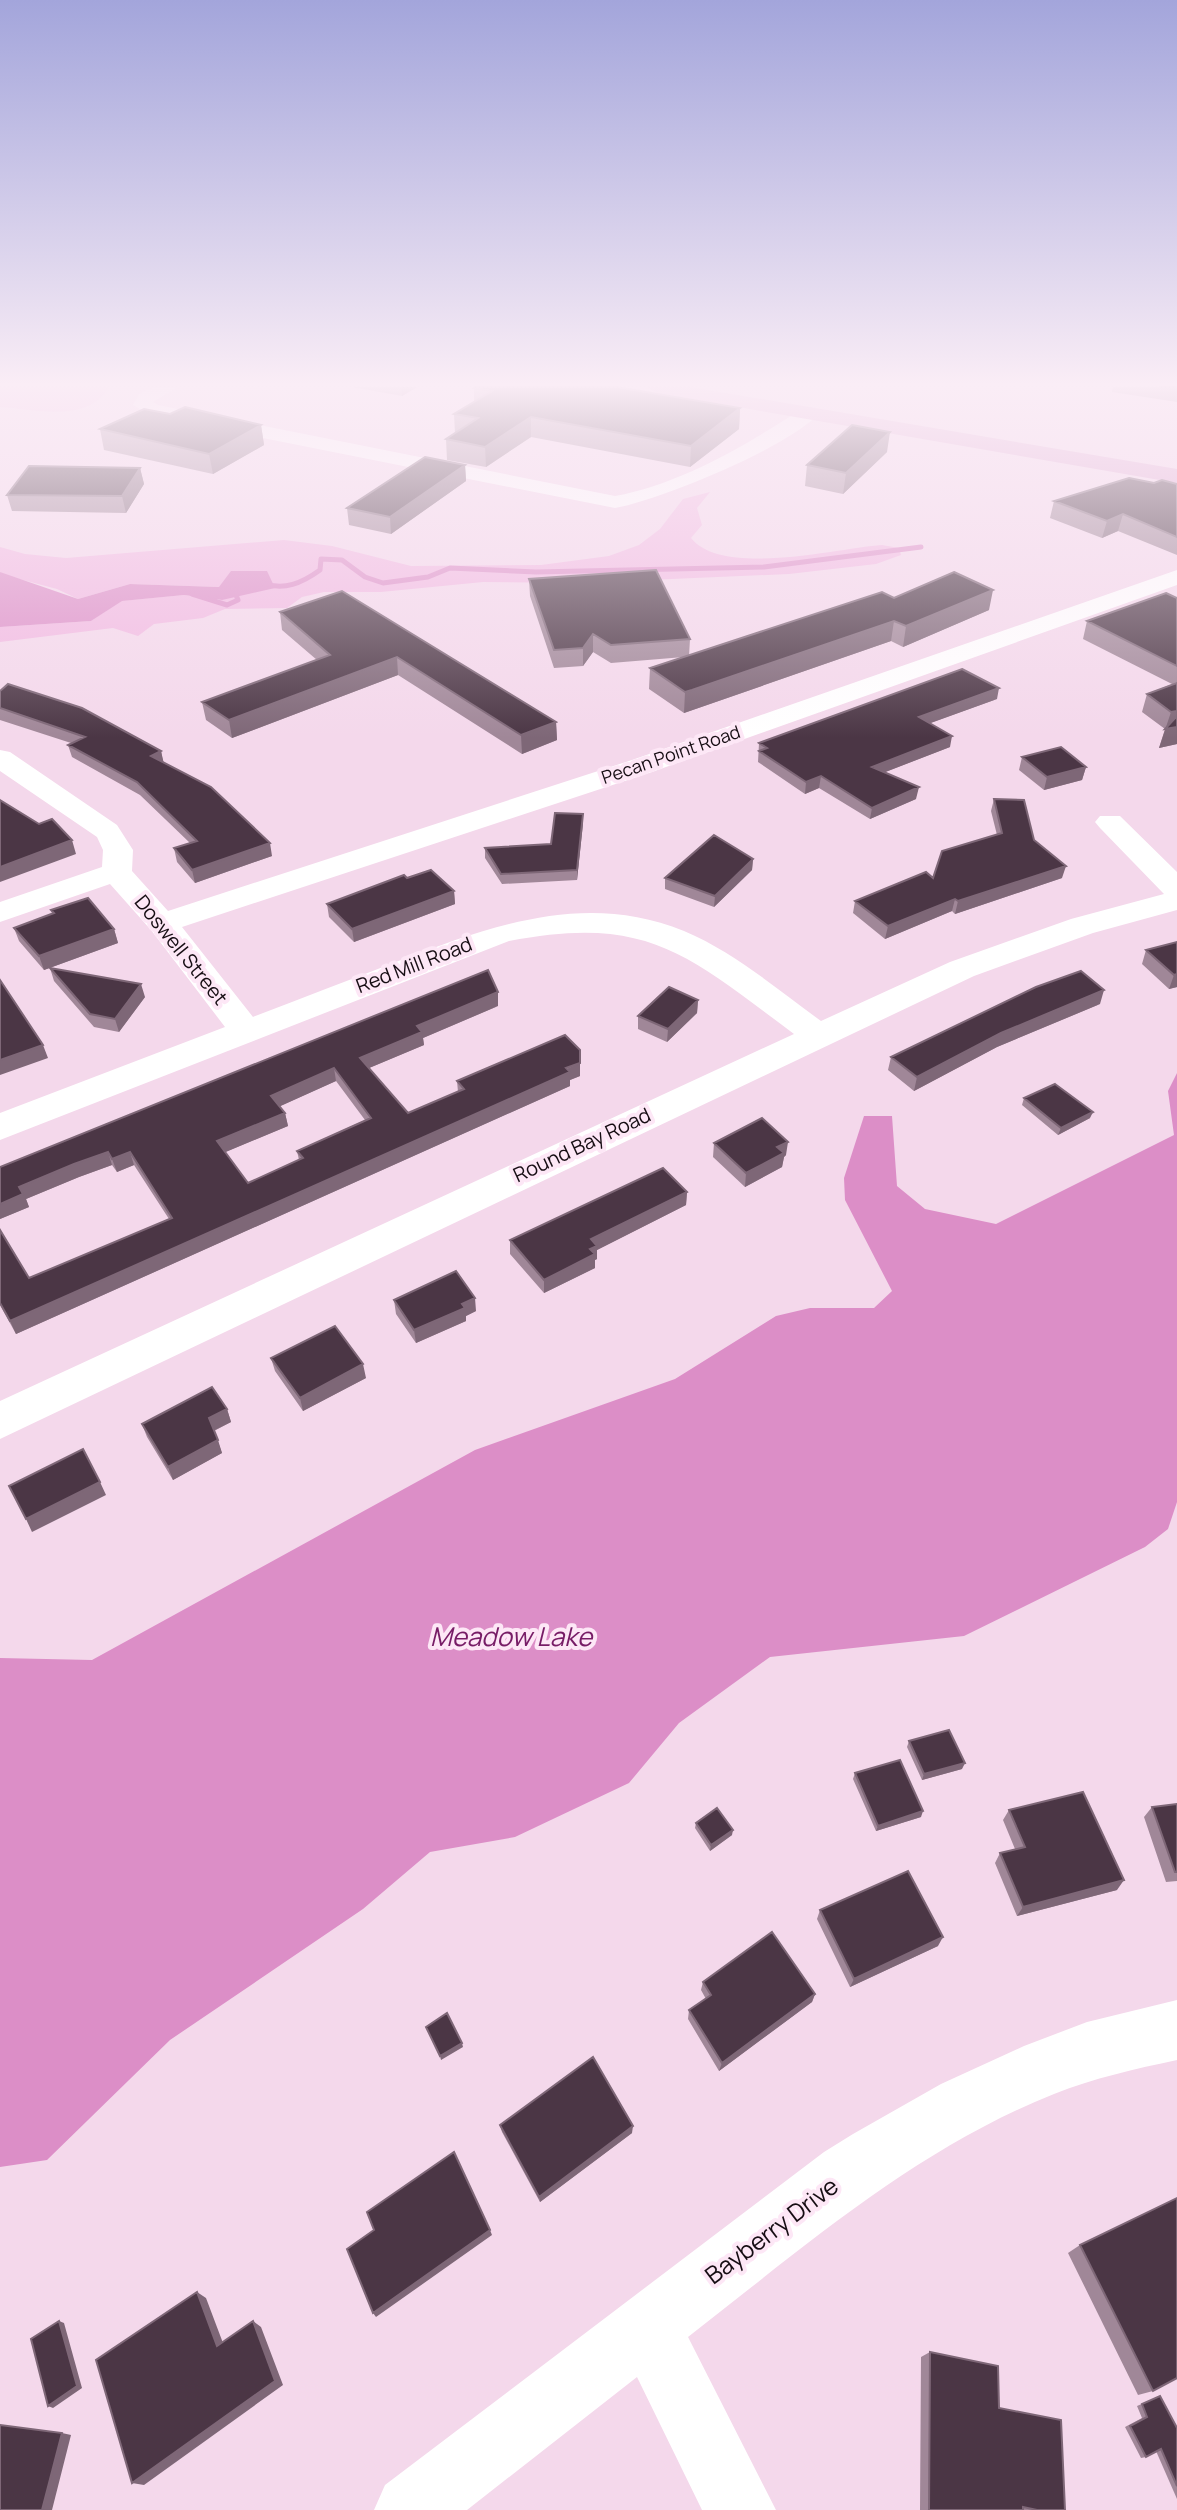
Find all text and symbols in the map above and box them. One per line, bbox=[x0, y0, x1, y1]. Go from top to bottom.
street label: Pecan Point Road bbox=[598, 719, 743, 789]
street label: Doswell Street bbox=[129, 889, 234, 1010]
street label: Red Mill Road bbox=[352, 930, 476, 999]
street label: Round Bay Road bbox=[509, 1101, 655, 1188]
water label: Meadow Lake bbox=[430, 1618, 594, 1654]
street label: Bayberry Drive bbox=[698, 2169, 844, 2291]

